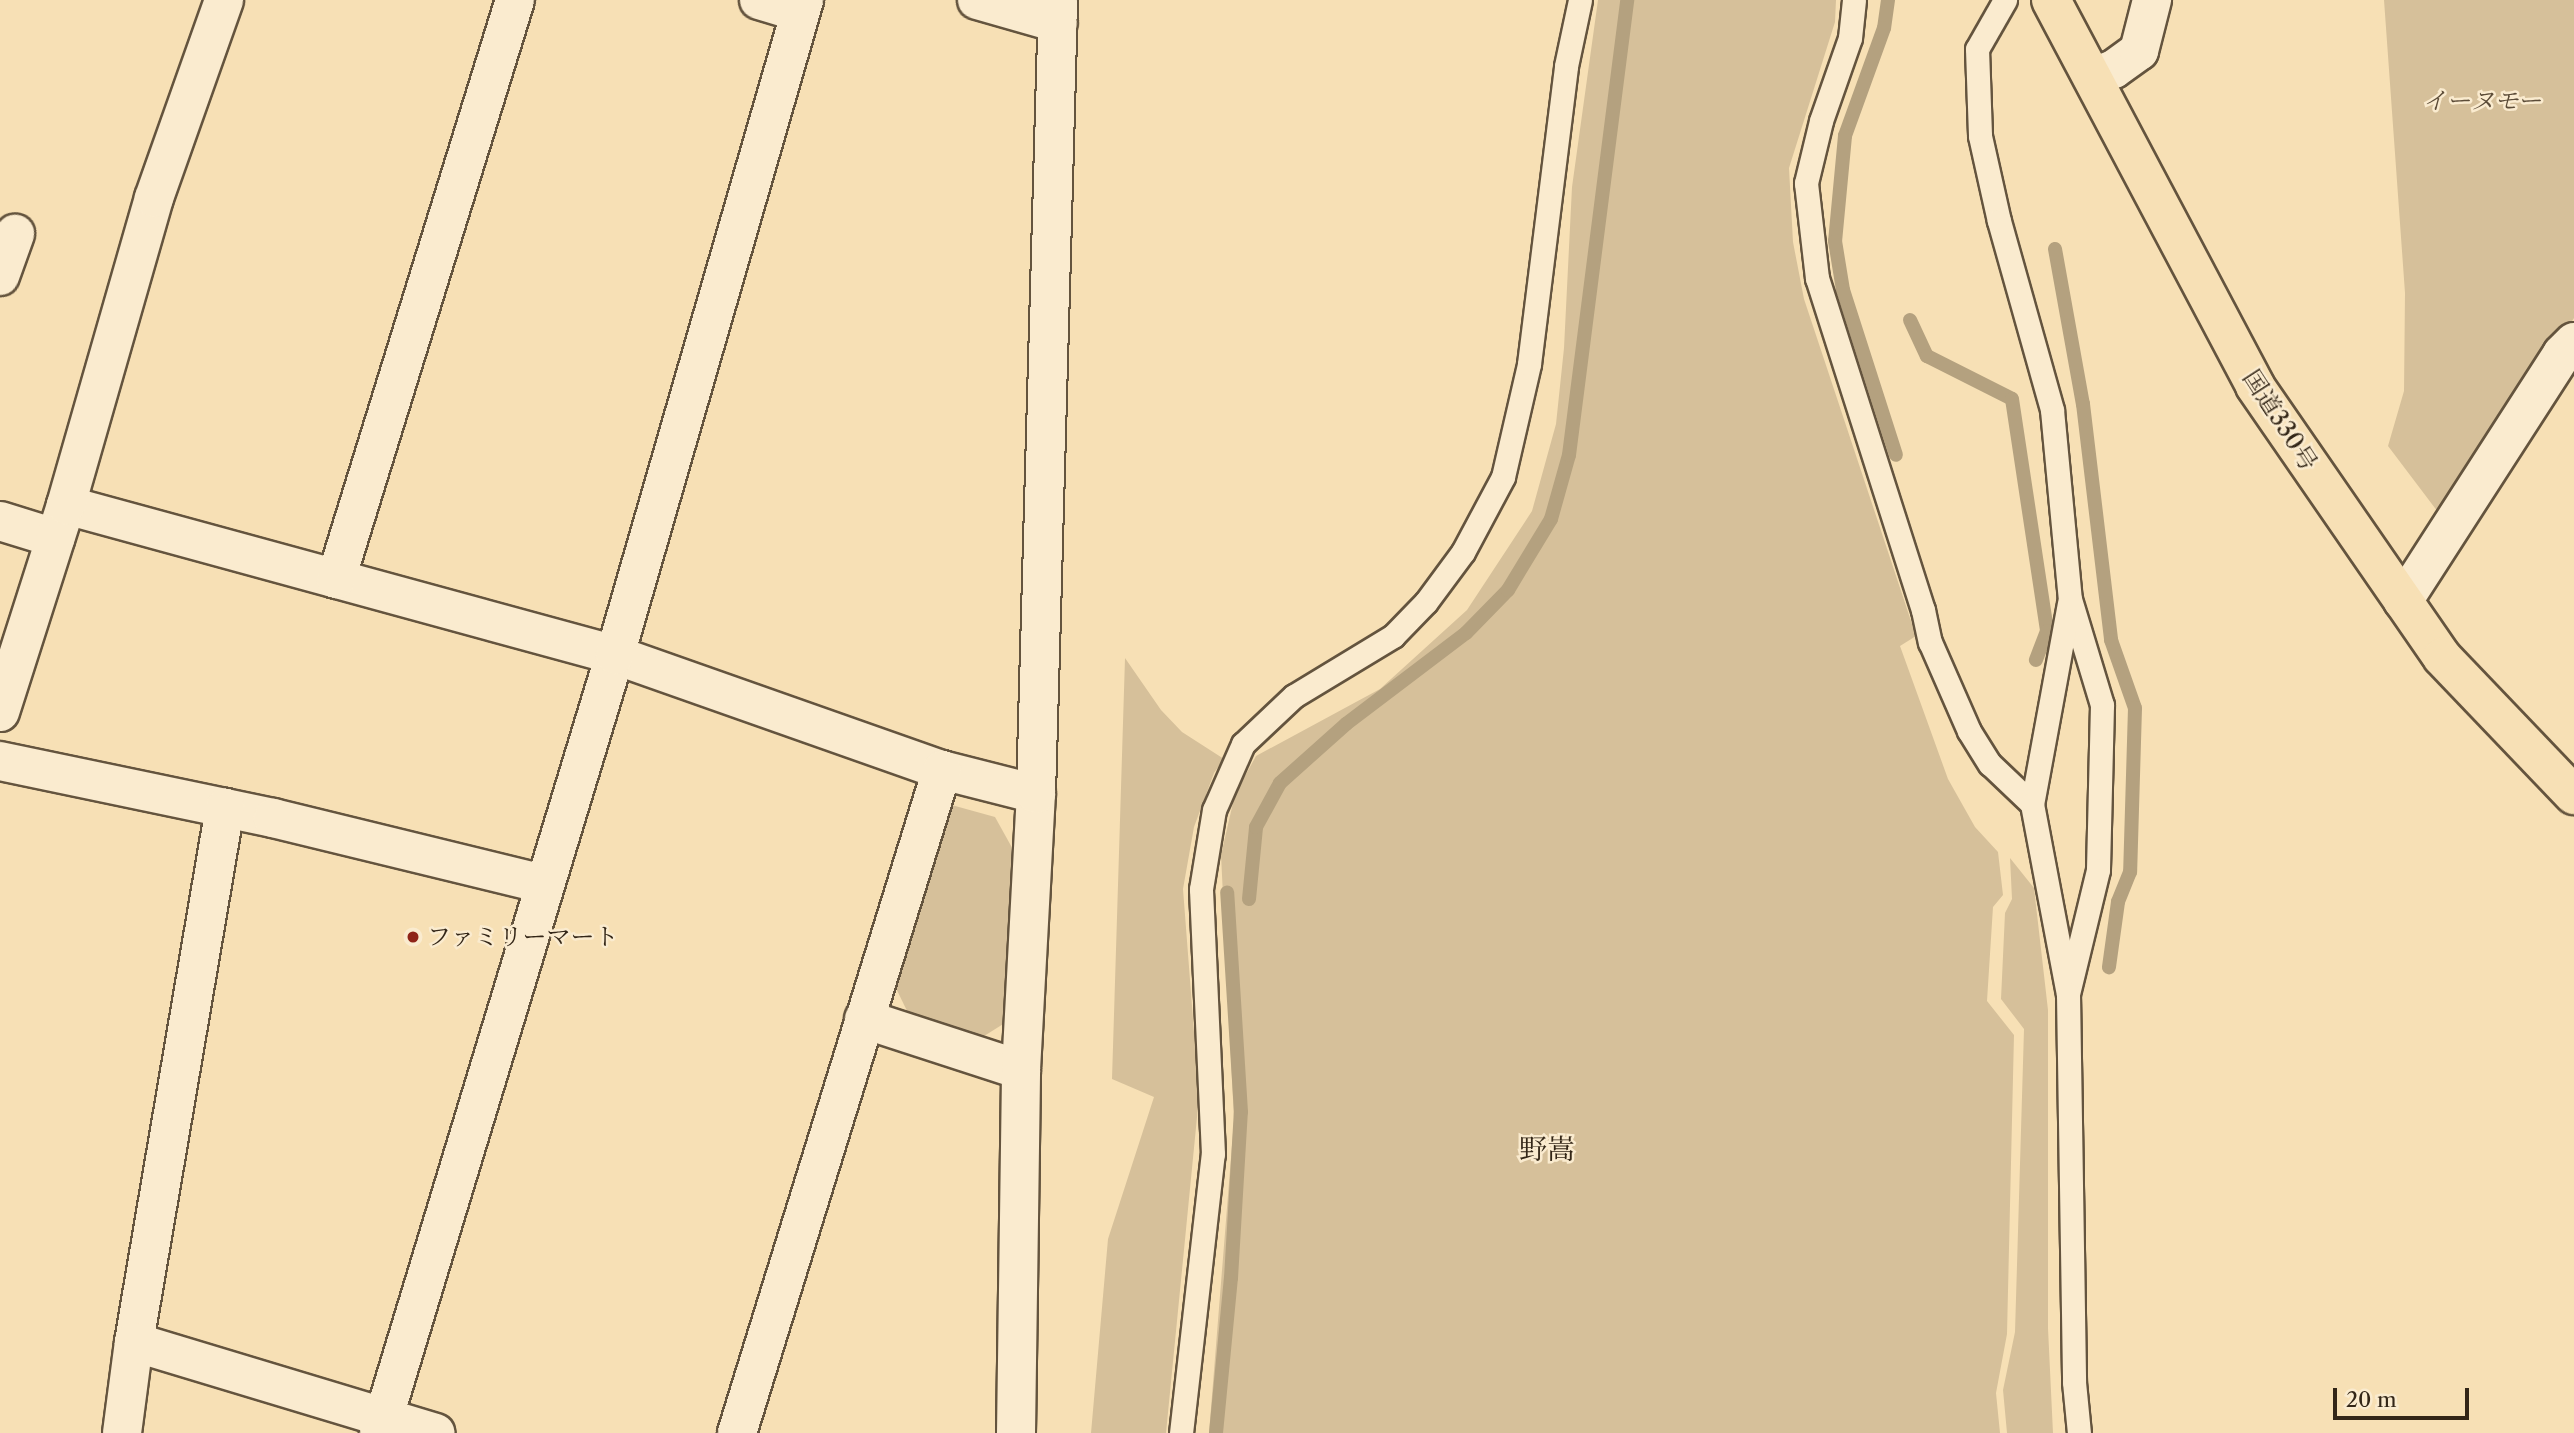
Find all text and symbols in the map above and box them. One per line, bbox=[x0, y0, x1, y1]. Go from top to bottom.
park label: イーヌモー bbox=[2422, 87, 2542, 115]
street label: 国道330号 bbox=[2237, 365, 2323, 475]
place label: ファミリーマート bbox=[427, 923, 619, 951]
marker: ファミリーマート bbox=[405, 929, 421, 945]
district label: 野嵩 bbox=[1519, 1132, 1575, 1166]
scale bar bbox=[2336, 1374, 2472, 1418]
text: 20 m bbox=[2346, 1387, 2397, 1412]

